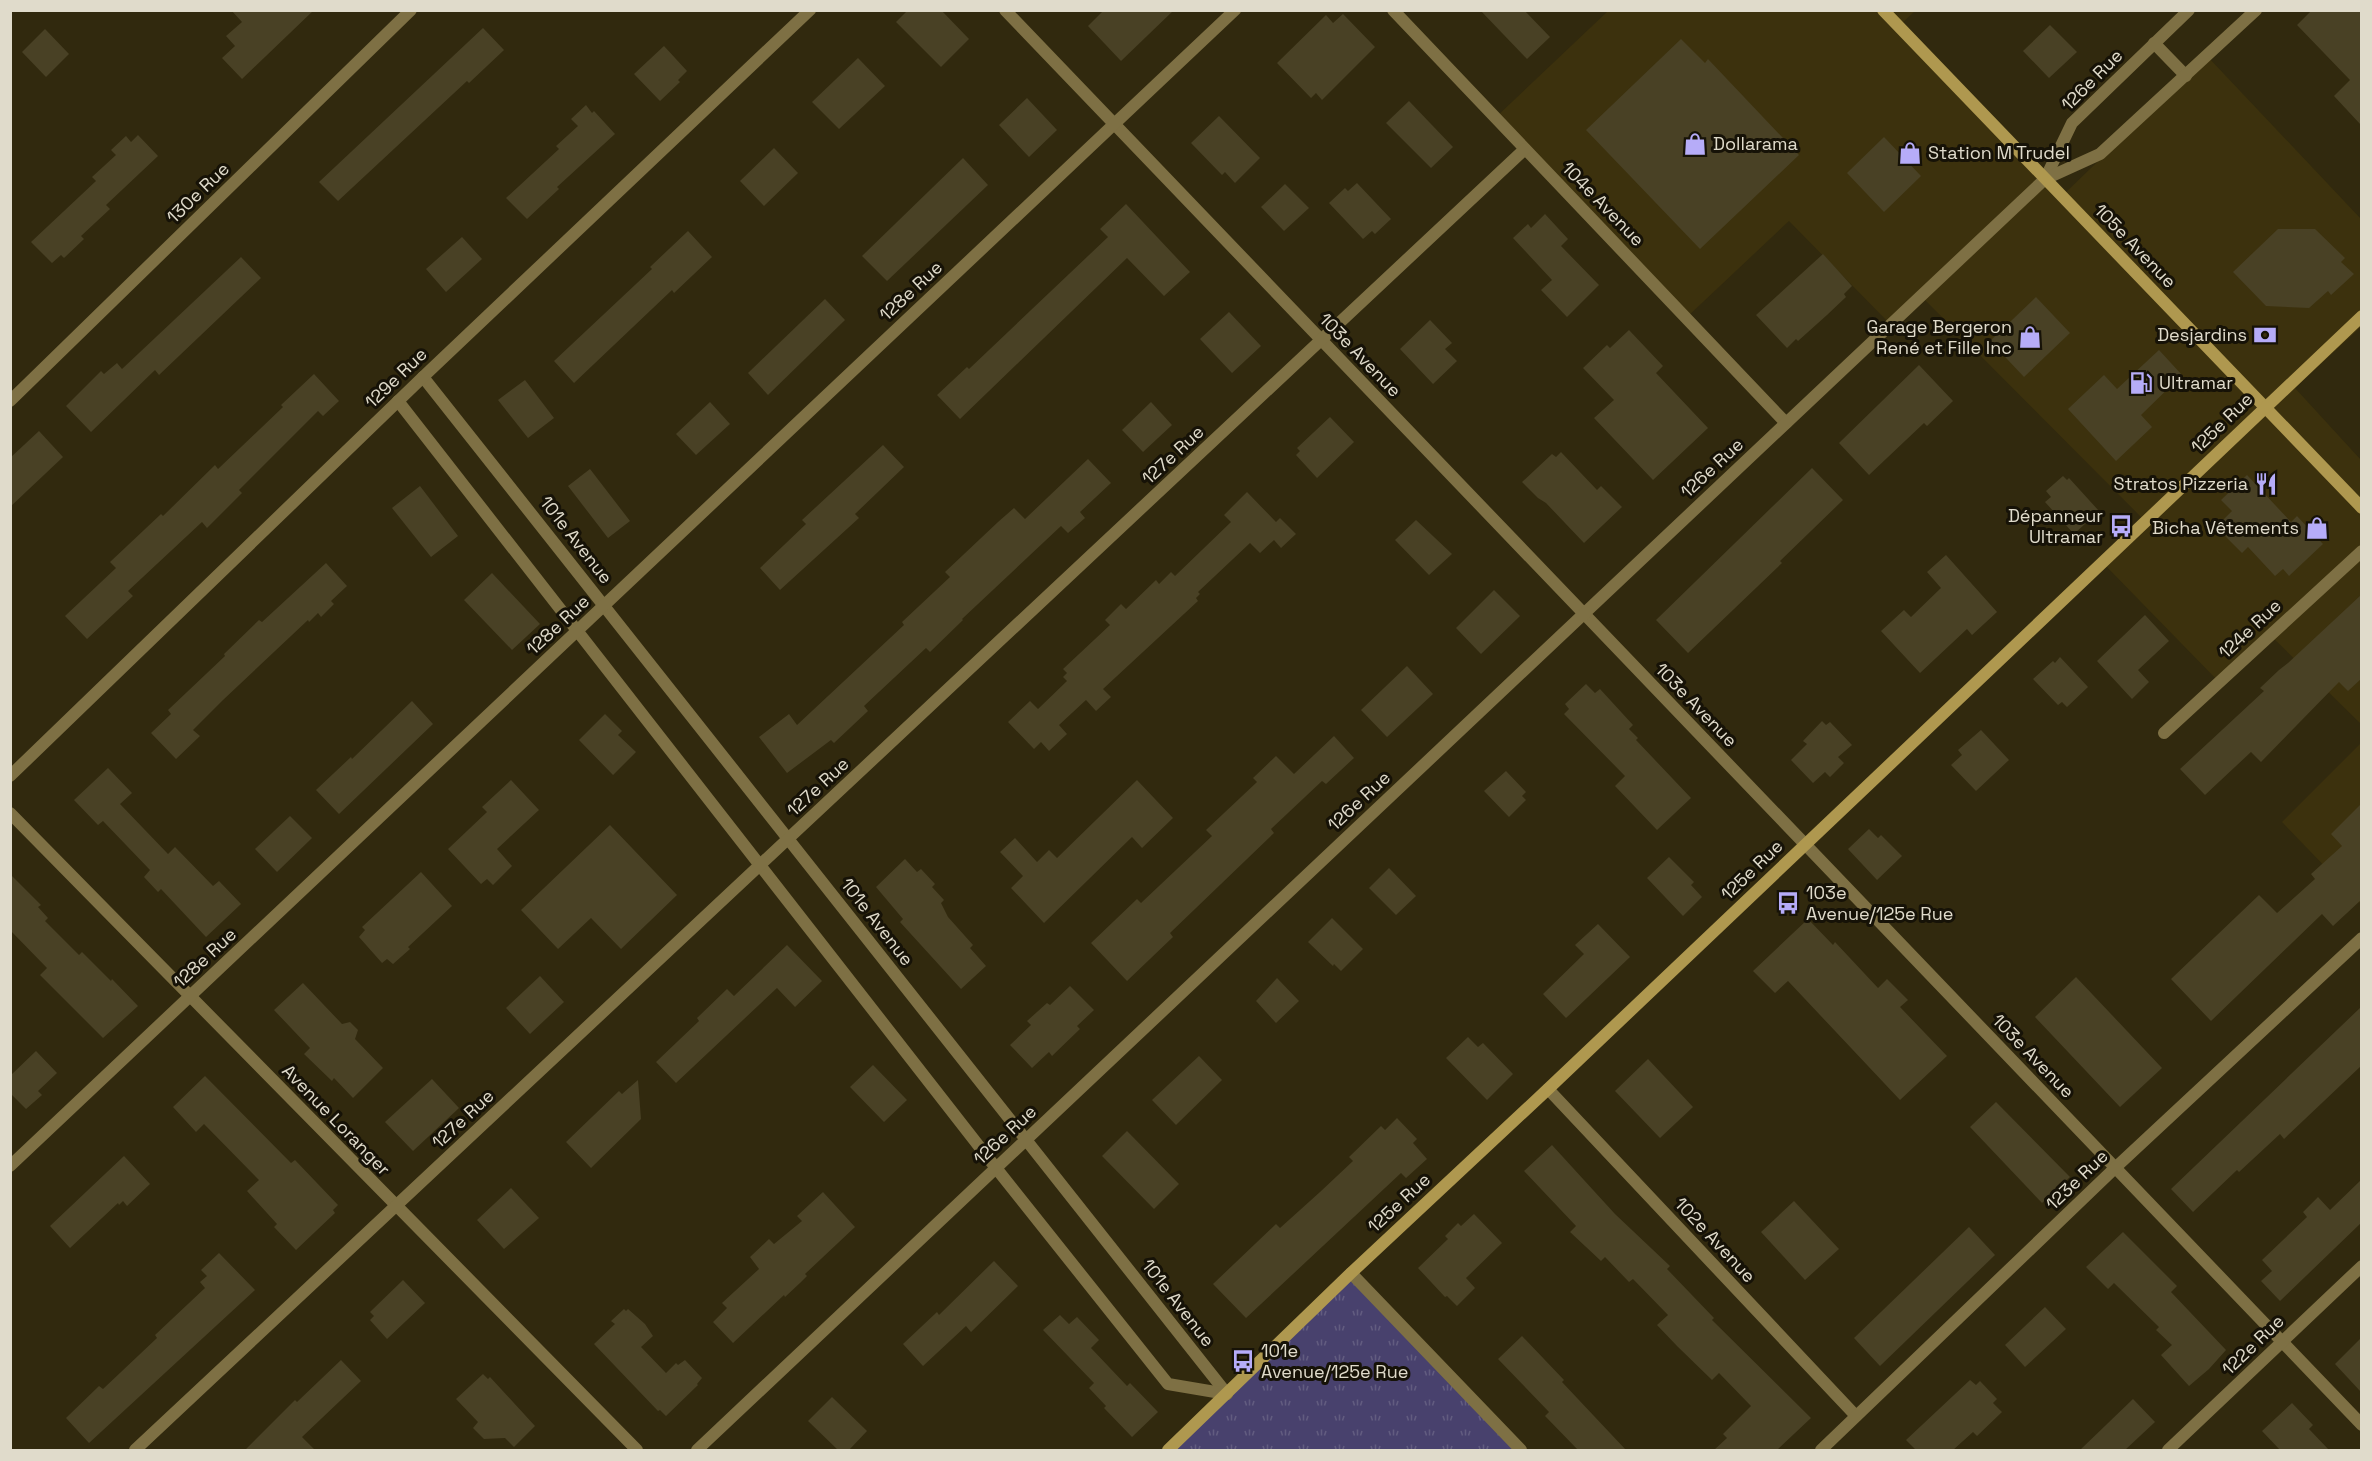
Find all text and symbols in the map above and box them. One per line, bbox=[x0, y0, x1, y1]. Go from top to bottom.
street label: 126e Rue bbox=[2056, 44, 2127, 115]
shop icon: Dollarama bbox=[1682, 131, 1708, 157]
place label: Dollarama bbox=[1713, 132, 1798, 155]
shop icon: Station M Trudel bbox=[1897, 140, 1923, 166]
place label: Station M Trudel bbox=[1928, 141, 2070, 164]
street label: 104e Avenue bbox=[1557, 156, 1649, 251]
street label: 130e Rue bbox=[162, 157, 234, 228]
street label: 105e Avenue bbox=[2089, 199, 2181, 293]
street label: 128e Rue bbox=[874, 256, 947, 326]
street label: 103e Avenue bbox=[1314, 308, 1406, 402]
place label: Garage Bergeron René et Fille Inc bbox=[1866, 315, 2012, 359]
bank icon: Desjardins bbox=[2252, 322, 2278, 348]
place label: Desjardins bbox=[2157, 323, 2247, 346]
shop icon: Garage Bergeron René et Fille Inc bbox=[2017, 324, 2043, 350]
street label: 129e Rue bbox=[360, 342, 432, 413]
fuel station icon: Ultramar bbox=[2128, 370, 2154, 396]
place label: Ultramar bbox=[2159, 371, 2233, 394]
street label: 125e Rue bbox=[2186, 387, 2258, 458]
street label: 127e Rue bbox=[1137, 420, 1209, 489]
street label: 126e Rue bbox=[1675, 433, 1748, 503]
restaurant icon: Stratos Pizzeria bbox=[2253, 471, 2279, 497]
place label: Stratos Pizzeria bbox=[2113, 472, 2248, 495]
street label: 101e Avenue bbox=[535, 491, 618, 588]
place label: Dépanneur Ultramar bbox=[2008, 504, 2103, 548]
bus stop icon: Dépanneur Ultramar bbox=[2108, 513, 2134, 539]
shop icon: Bicha Vêtements bbox=[2304, 515, 2330, 541]
place label: Bicha Vêtements bbox=[2152, 516, 2299, 539]
street label: 128e Rue bbox=[521, 590, 594, 660]
street label: 124e Rue bbox=[2214, 594, 2286, 663]
street label: 103e Avenue bbox=[1650, 658, 1742, 752]
street label: 127e Rue bbox=[782, 752, 854, 821]
street label: 126e Rue bbox=[1322, 766, 1395, 836]
street label: 125e Rue bbox=[1716, 834, 1788, 905]
street label: 101e Avenue bbox=[836, 873, 919, 970]
place label: 103e Avenue/125e Rue bbox=[1806, 881, 1953, 925]
bus stop icon: 103e Avenue/125e Rue bbox=[1775, 890, 1801, 916]
street label: 128e Rue bbox=[168, 923, 241, 993]
street label: 103e Avenue bbox=[1987, 1009, 2079, 1103]
street label: Avenue Loranger bbox=[277, 1059, 395, 1180]
street label: 127e Rue bbox=[427, 1084, 499, 1153]
street label: 126e Rue bbox=[968, 1100, 1041, 1170]
street label: 123e Rue bbox=[2041, 1144, 2113, 1215]
street label: 125e Rue bbox=[1362, 1168, 1435, 1237]
street label: 102e Avenue bbox=[1670, 1192, 1761, 1287]
street label: 101e Avenue bbox=[1137, 1254, 1220, 1351]
street label: 122e Rue bbox=[2217, 1309, 2289, 1380]
place label: 101e Avenue/125e Rue bbox=[1261, 1339, 1408, 1383]
bus stop icon: 101e Avenue/125e Rue bbox=[1230, 1348, 1256, 1374]

